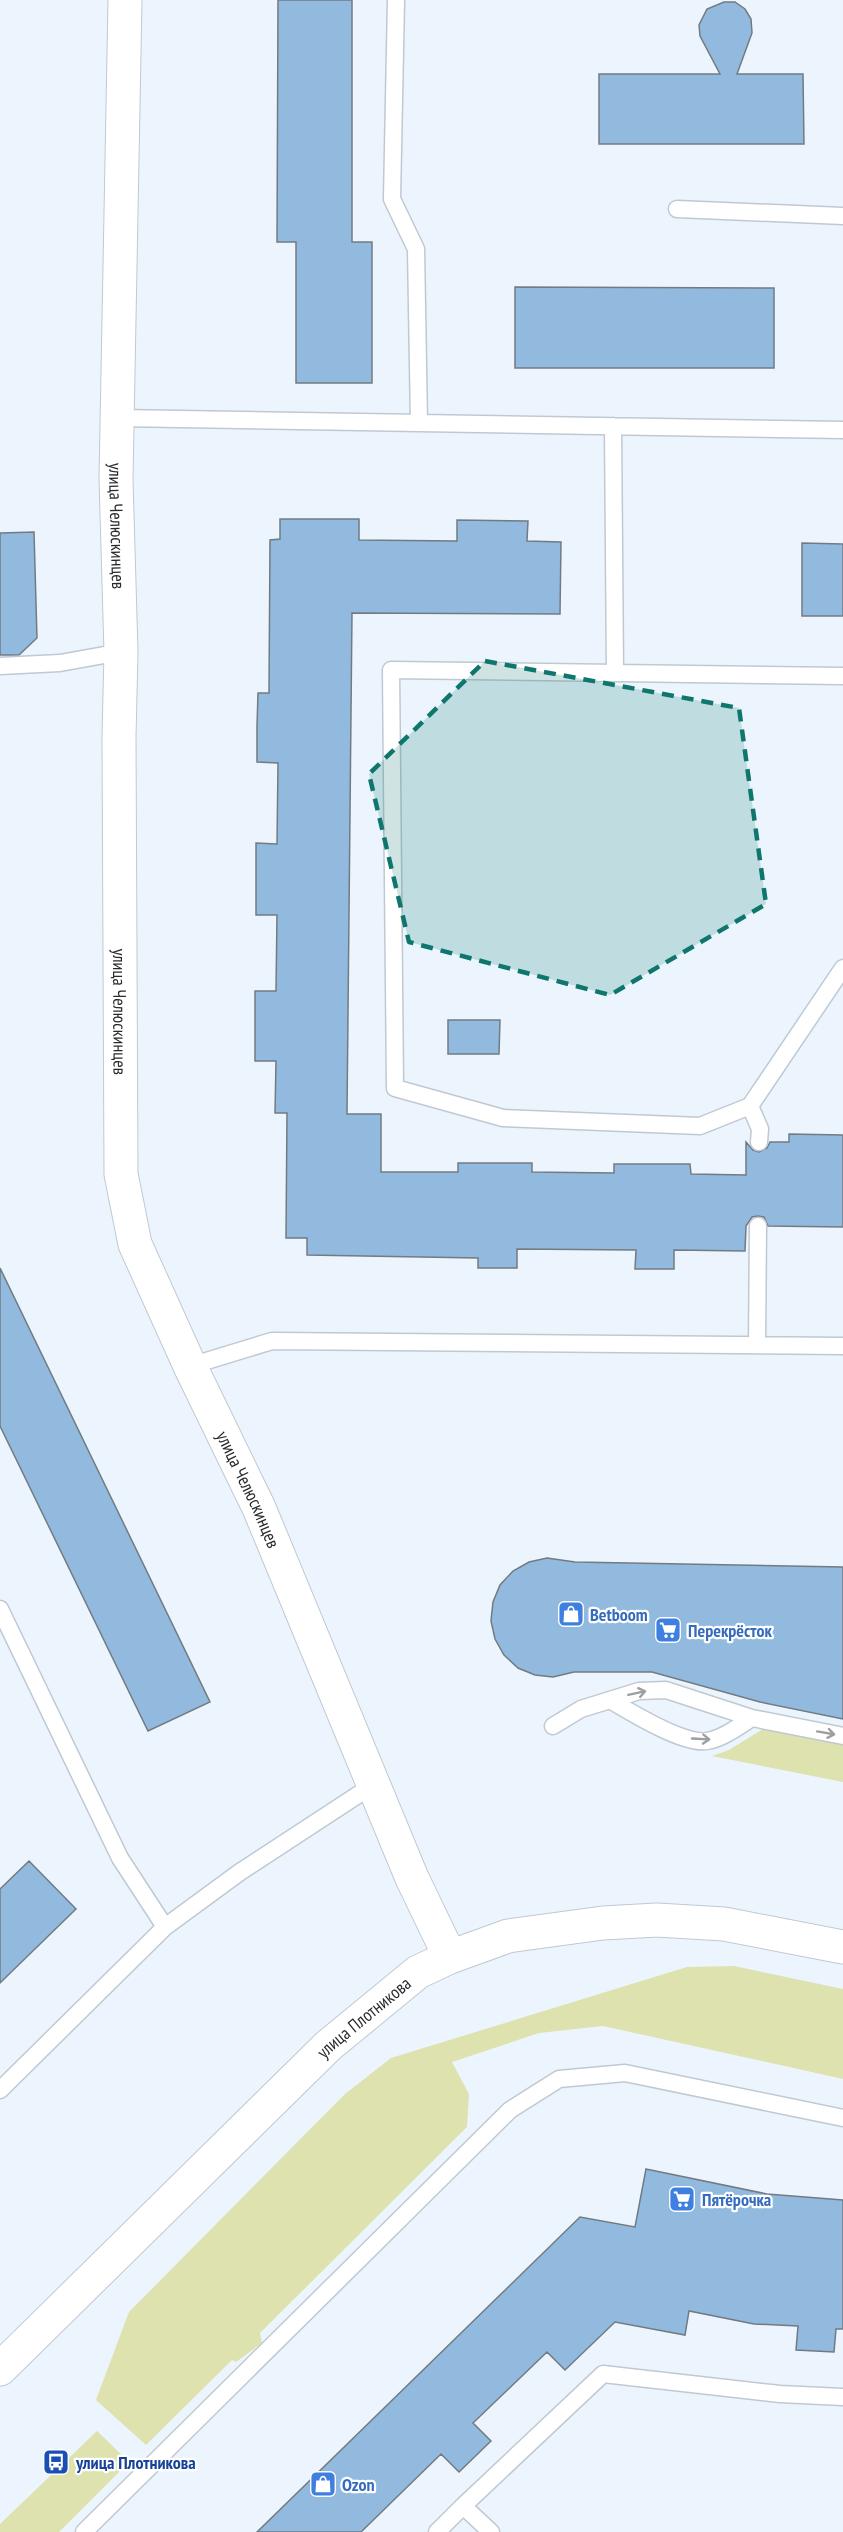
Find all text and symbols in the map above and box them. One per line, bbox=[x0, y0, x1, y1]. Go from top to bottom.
street label: улица Челюскинцев bbox=[104, 463, 131, 589]
street label: улица Челюскинцев bbox=[108, 949, 132, 1075]
street label: улица Челюскинцев bbox=[212, 1427, 286, 1551]
shop icon: Betboom bbox=[556, 1599, 586, 1629]
place label: Betboom bbox=[590, 1603, 648, 1626]
supermarket icon: Перекрёсток bbox=[653, 1615, 683, 1645]
place label: Перекрёсток bbox=[688, 1619, 772, 1642]
one-way arrow bbox=[627, 1687, 646, 1698]
one-way arrow bbox=[815, 1728, 835, 1739]
one-way arrow bbox=[691, 1733, 711, 1744]
street label: улица Плотникова bbox=[311, 1971, 415, 2063]
supermarket icon: Пятёрочка bbox=[667, 2184, 697, 2214]
place label: Пятёрочка bbox=[702, 2188, 771, 2211]
bus stop icon: улица Плотникова bbox=[41, 2447, 71, 2477]
place label: улица Плотникова bbox=[75, 2451, 196, 2474]
shop icon: Ozon bbox=[308, 2469, 338, 2499]
place label: Ozon bbox=[342, 2473, 375, 2496]

